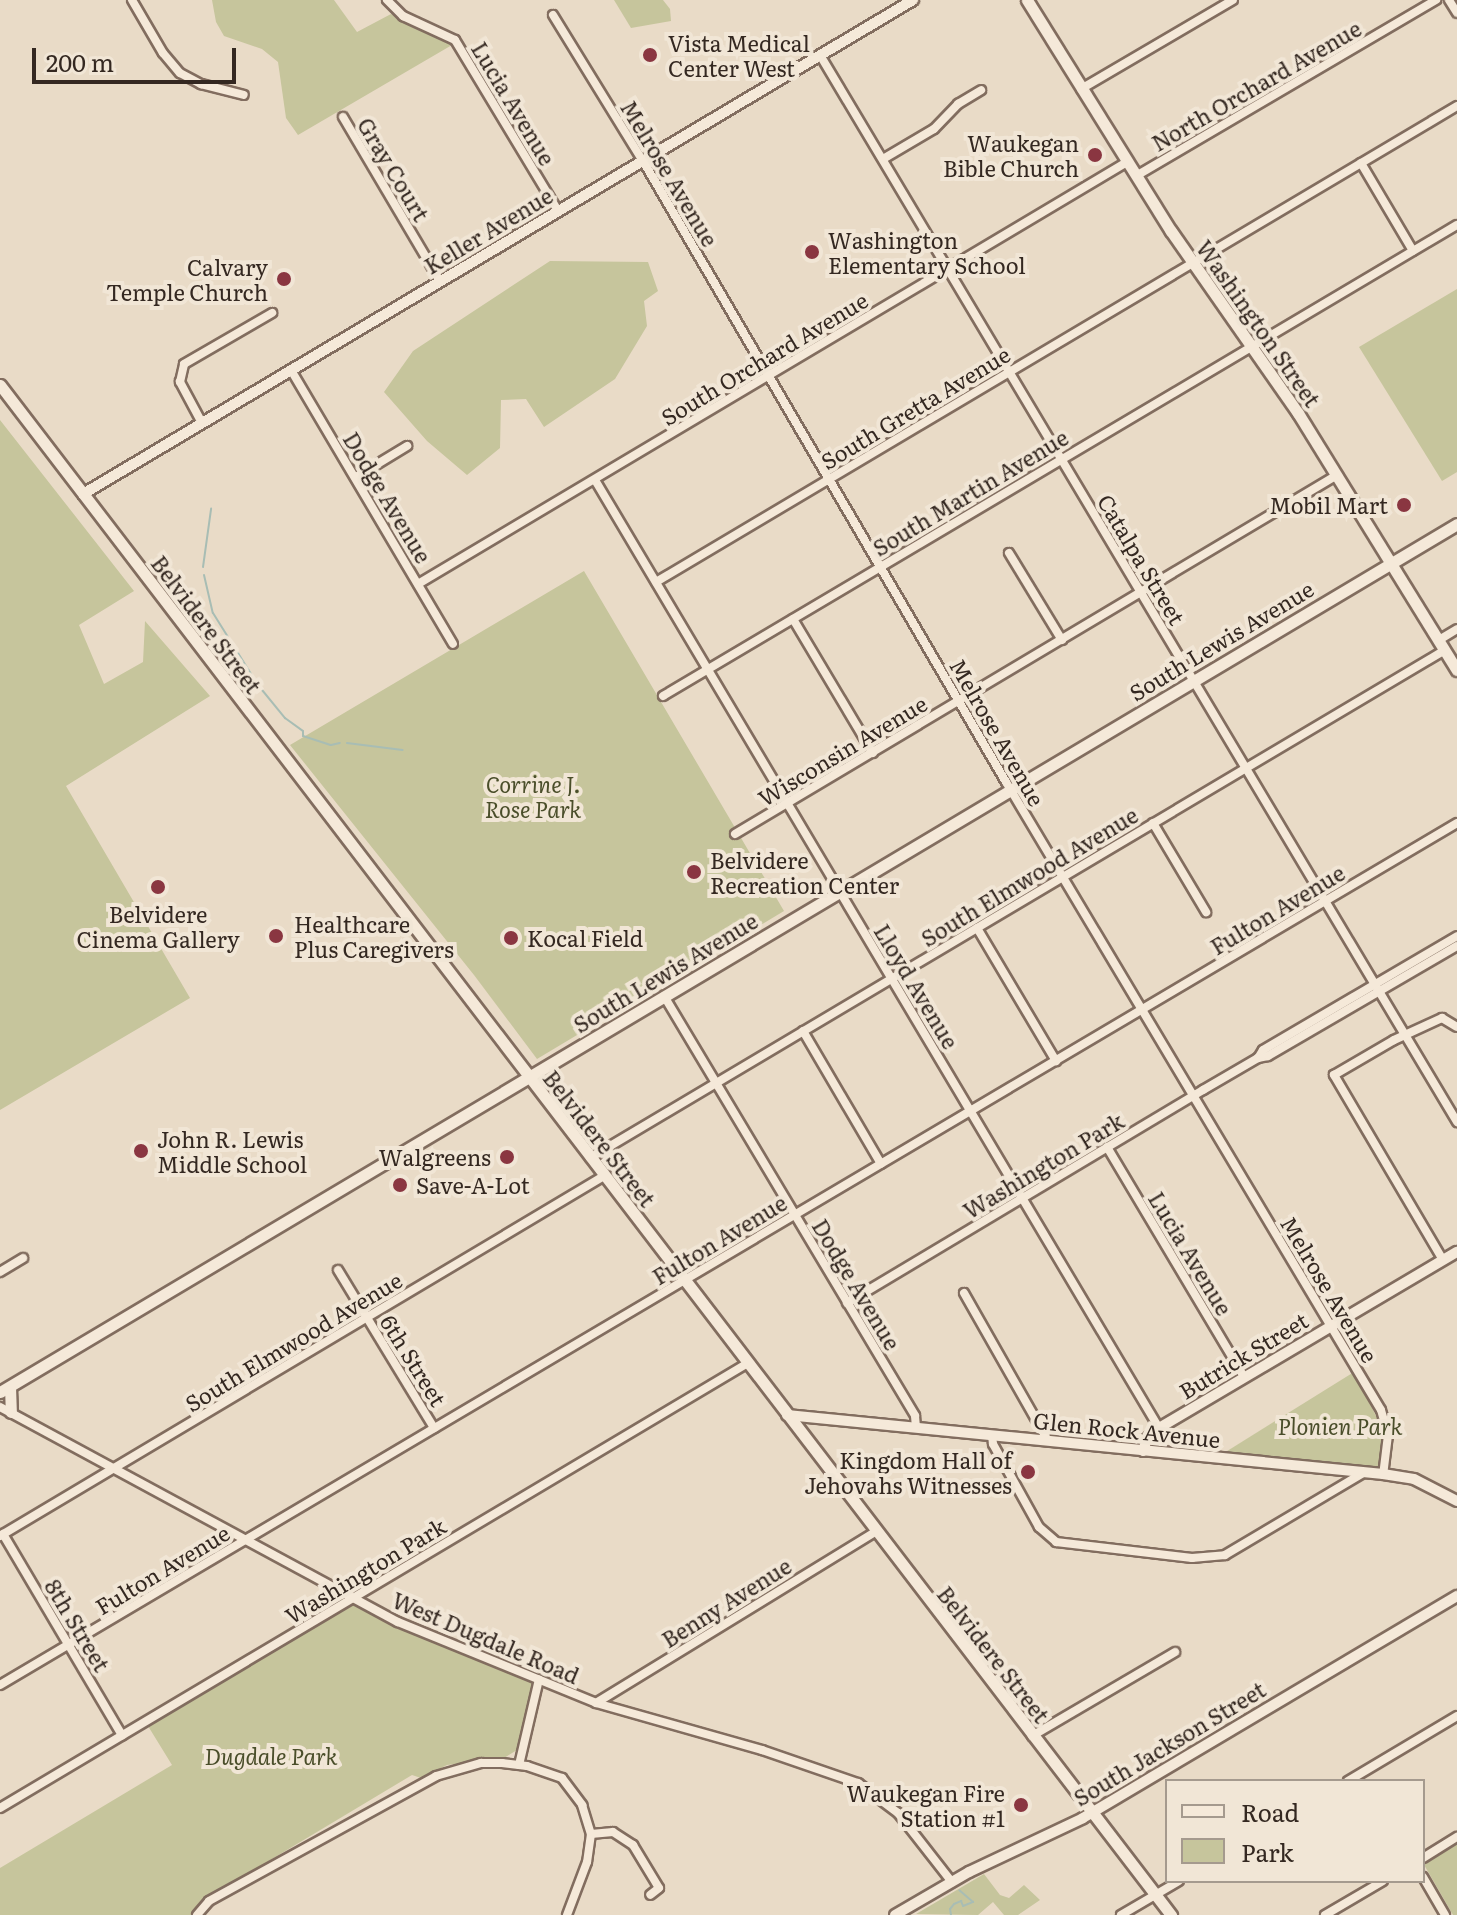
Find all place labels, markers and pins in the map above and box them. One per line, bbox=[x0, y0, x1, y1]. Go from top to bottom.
place label: Vista Medical Center West bbox=[668, 29, 810, 80]
marker: Vista Medical Center West bbox=[639, 44, 661, 66]
place label: Waukegan Bible Church bbox=[943, 129, 1079, 180]
marker: Waukegan Bible Church bbox=[1086, 146, 1104, 164]
place label: Washington Elementary School bbox=[828, 226, 1026, 278]
marker: Washington Elementary School bbox=[803, 243, 821, 261]
place label: Calvary Temple Church bbox=[106, 253, 268, 304]
marker: Calvary Temple Church bbox=[275, 270, 293, 288]
place label: Mobil Mart bbox=[1269, 492, 1388, 518]
marker: Mobil Mart bbox=[1395, 496, 1413, 514]
place label: Belvidere Recreation Center bbox=[710, 846, 899, 898]
marker: Belvidere Recreation Center bbox=[685, 863, 703, 881]
marker: Belvidere Cinema Gallery bbox=[149, 878, 167, 896]
place label: Belvidere Cinema Gallery bbox=[76, 900, 240, 952]
place label: Healthcare Plus Caregivers bbox=[294, 910, 454, 962]
marker: Healthcare Plus Caregivers bbox=[265, 925, 287, 947]
place label: Kocal Field bbox=[527, 925, 643, 951]
marker: Kocal Field bbox=[502, 929, 520, 947]
place label: John R. Lewis Middle School bbox=[157, 1125, 307, 1176]
marker: John R. Lewis Middle School bbox=[132, 1142, 150, 1160]
place label: Walgreens bbox=[379, 1144, 491, 1170]
marker: Walgreens bbox=[498, 1148, 516, 1166]
place label: Save-A-Lot bbox=[416, 1172, 530, 1198]
marker: Save-A-Lot bbox=[391, 1176, 409, 1194]
place label: Kingdom Hall of Jehovahs Witnesses bbox=[804, 1446, 1012, 1498]
marker: Kingdom Hall of Jehovahs Witnesses bbox=[1019, 1463, 1037, 1481]
place label: Waukegan Fire Station #1 bbox=[846, 1779, 1005, 1830]
marker: Waukegan Fire Station #1 bbox=[1012, 1796, 1030, 1814]

